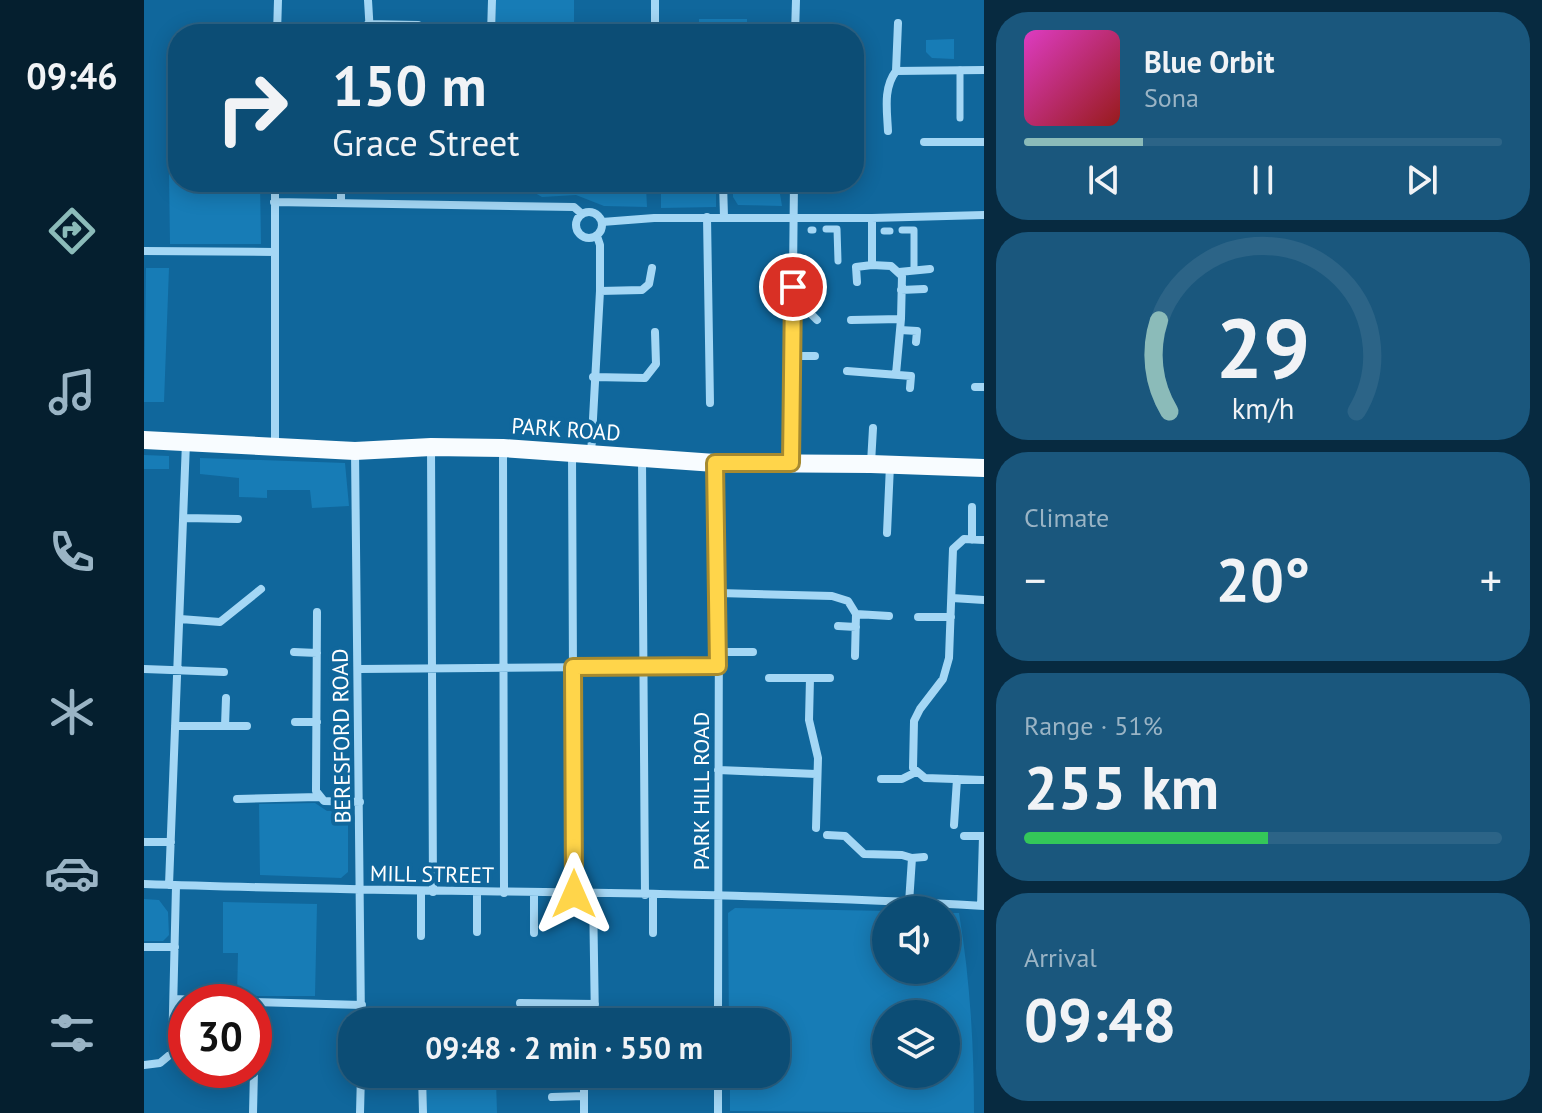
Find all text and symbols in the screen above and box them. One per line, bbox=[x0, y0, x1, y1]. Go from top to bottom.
text: Blue Orbit bbox=[1144, 42, 1274, 81]
text: 150 m bbox=[332, 49, 487, 121]
text: 09:46 bbox=[26, 52, 118, 99]
icon: right bbox=[200, 56, 304, 160]
text: Sona bbox=[1144, 81, 1199, 114]
text: Grace Street bbox=[332, 119, 519, 166]
icon: previous bbox=[1082, 158, 1126, 202]
icon: pause bbox=[1241, 158, 1285, 202]
icon: next bbox=[1400, 158, 1444, 202]
icon: directions bbox=[44, 203, 100, 259]
pin bbox=[759, 253, 827, 321]
icon: arrive bbox=[771, 265, 815, 309]
text: 29 bbox=[1216, 293, 1310, 401]
icon: music bbox=[44, 364, 100, 420]
text: km/h bbox=[1232, 390, 1294, 427]
street label: PARK ROAD bbox=[510, 411, 622, 447]
text: Climate bbox=[1024, 501, 1109, 534]
icon: phone bbox=[44, 524, 100, 580]
text: 20° bbox=[1216, 540, 1310, 618]
text: − bbox=[1024, 551, 1046, 608]
text: + bbox=[1480, 551, 1502, 608]
street label: BERESFORD ROAD bbox=[325, 648, 357, 824]
icon: climate bbox=[44, 684, 100, 740]
text: Range · 51% bbox=[1024, 709, 1163, 742]
street label: PARK HILL ROAD bbox=[687, 712, 715, 870]
text: 255 km bbox=[1024, 748, 1219, 826]
icon: car bbox=[44, 845, 100, 901]
position arrow bbox=[532, 852, 616, 936]
street label: MILL STREET bbox=[370, 859, 494, 889]
map controls bbox=[872, 896, 960, 1088]
button: sound bbox=[872, 896, 960, 984]
text: Arrival bbox=[1024, 941, 1097, 974]
text: 09:48 bbox=[1024, 980, 1176, 1058]
speed limit sign: 30 bbox=[168, 984, 272, 1088]
button: layers bbox=[872, 1000, 960, 1088]
icon: filters bbox=[44, 1005, 100, 1061]
text: 09:48 · 2 min · 550 m bbox=[425, 1028, 703, 1067]

